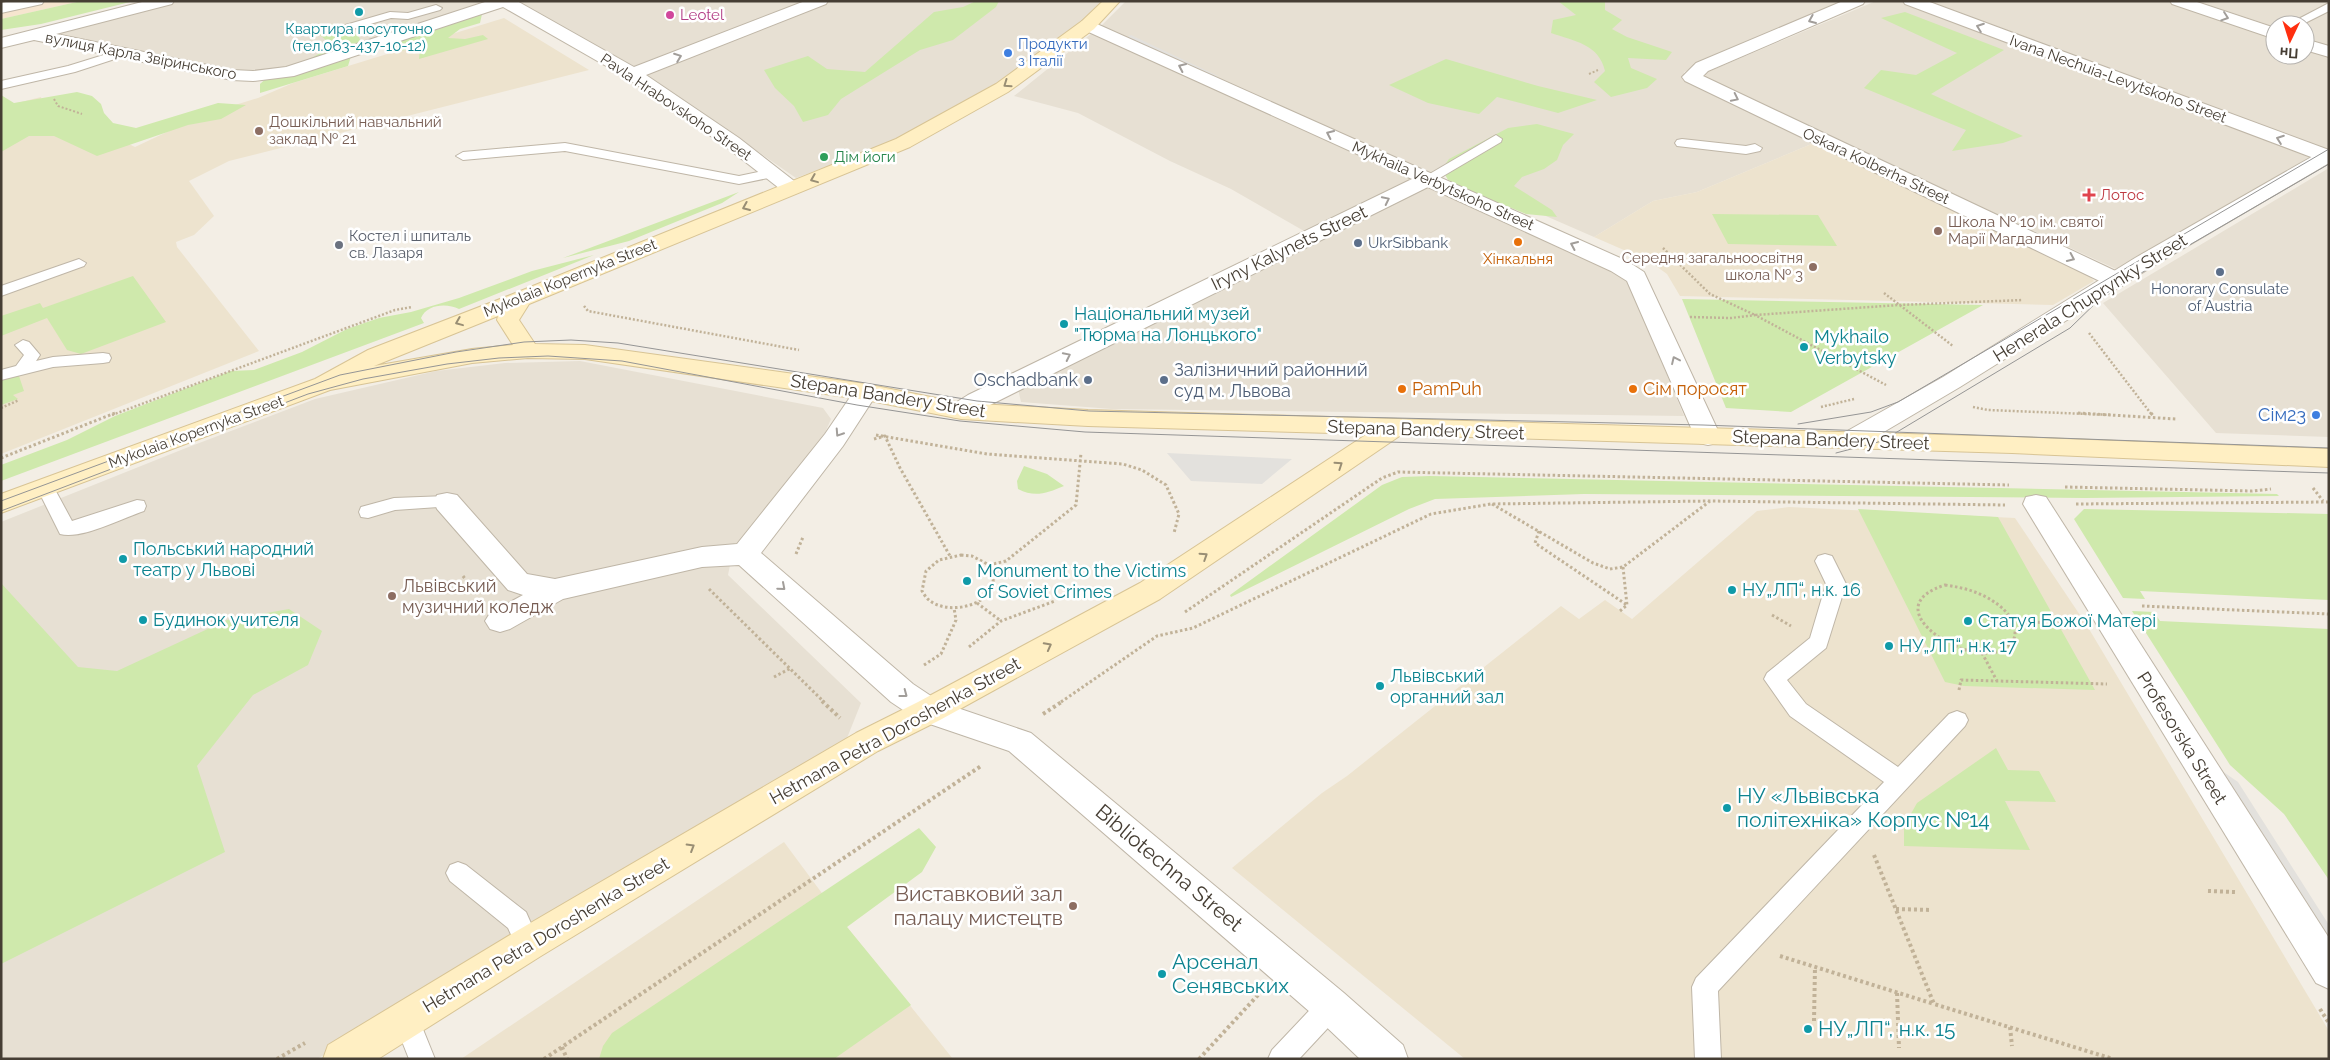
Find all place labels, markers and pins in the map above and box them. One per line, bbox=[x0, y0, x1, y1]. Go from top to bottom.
marker: Квартира посуточно (тел.063-437-10-12) bbox=[353, 6, 365, 18]
place label: Leotel bbox=[680, 6, 725, 24]
marker: Leotel bbox=[664, 9, 676, 21]
place label: Квартира посуточно (тел.063-437-10-12) bbox=[285, 20, 433, 55]
place label: Продукти з Італії bbox=[1018, 35, 1088, 70]
marker: Продукти з Італії bbox=[1002, 47, 1014, 59]
place label: Дошкільний навчальний заклад № 21 bbox=[269, 113, 442, 148]
marker: Дошкільний навчальний заклад № 21 bbox=[253, 125, 265, 137]
place label: Дім йоги bbox=[834, 148, 896, 166]
marker: Дім йоги bbox=[818, 151, 830, 163]
place label: Лотос bbox=[2100, 186, 2144, 204]
marker: Лотос bbox=[2082, 188, 2096, 202]
place label: Школа № 10 ім. святої Марії Магдалини bbox=[1948, 213, 2104, 248]
marker: Школа № 10 ім. святої Марії Магдалини bbox=[1932, 225, 1944, 237]
place label: Костел і шпиталь св. Лазаря bbox=[349, 227, 471, 262]
place label: UkrSibbank bbox=[1368, 234, 1448, 252]
marker: Хінкальня bbox=[1512, 236, 1524, 248]
marker: UkrSibbank bbox=[1352, 237, 1364, 249]
marker: Костел і шпиталь св. Лазаря bbox=[333, 239, 345, 251]
place label: Середня загальноосвітня школа № 3 bbox=[1622, 249, 1803, 284]
place label: Хінкальня bbox=[1483, 250, 1553, 268]
marker: Середня загальноосвітня школа № 3 bbox=[1807, 261, 1819, 273]
marker: Honorary Consulate of Austria bbox=[2214, 266, 2226, 278]
place label: Honorary Consulate of Austria bbox=[2151, 280, 2289, 315]
place label: Національний музей "Тюрма на Лонцького" bbox=[1074, 303, 1262, 345]
marker: Національний музей "Тюрма на Лонцького" bbox=[1058, 318, 1070, 330]
place label: Mykhailo Verbytsky bbox=[1814, 326, 1897, 368]
marker: Mykhailo Verbytsky bbox=[1798, 341, 1810, 353]
place label: Залізничний районний суд м. Львова bbox=[1174, 359, 1368, 401]
place label: Oschadbank bbox=[973, 369, 1078, 390]
marker: Oschadbank bbox=[1082, 374, 1094, 386]
marker: Залізничний районний суд м. Львова bbox=[1158, 374, 1170, 386]
place label: PamPuh bbox=[1412, 378, 1482, 399]
place label: Сім поросят bbox=[1643, 378, 1747, 399]
marker: PamPuh bbox=[1396, 383, 1408, 395]
marker: Сім поросят bbox=[1627, 383, 1639, 395]
place label: Сім23 bbox=[2258, 404, 2306, 425]
marker: Сім23 bbox=[2310, 409, 2322, 421]
place label: Польський народний театр у Львові bbox=[133, 538, 314, 580]
marker: Польський народний театр у Львові bbox=[117, 553, 129, 565]
place label: Monument to the Victims of Soviet Crimes bbox=[977, 560, 1186, 602]
place label: Львівський музичний коледж bbox=[402, 575, 554, 617]
marker: Monument to the Victims of Soviet Crimes bbox=[961, 575, 973, 587]
place label: НУ„ЛП“, н.к. 16 bbox=[1742, 579, 1861, 600]
marker: НУ„ЛП“, н.к. 16 bbox=[1726, 584, 1738, 596]
marker: Львівський музичний коледж bbox=[386, 590, 398, 602]
place label: Будинок учителя bbox=[153, 609, 299, 630]
place label: Статуя Божої Матері bbox=[1978, 610, 2156, 631]
marker: Будинок учителя bbox=[137, 614, 149, 626]
marker: Статуя Божої Матері bbox=[1962, 615, 1974, 627]
place label: НУ„ЛП“, н.к. 17 bbox=[1899, 635, 2017, 656]
marker: НУ„ЛП“, н.к. 17 bbox=[1883, 640, 1895, 652]
place label: Львівський органний зал bbox=[1390, 665, 1504, 707]
marker: Львівський органний зал bbox=[1374, 680, 1386, 692]
place label: НУ «Львівська політехніка» Корпус №14 bbox=[1737, 783, 1990, 832]
marker: НУ «Львівська політехніка» Корпус №14 bbox=[1721, 802, 1733, 814]
place label: Виставковий зал палацу мистецтв bbox=[893, 881, 1063, 930]
marker: Виставковий зал палацу мистецтв bbox=[1067, 900, 1079, 912]
place label: Арсенал Сенявських bbox=[1172, 949, 1289, 998]
marker: Арсенал Сенявських bbox=[1156, 968, 1168, 980]
place label: НУ„ЛП“, н.к. 15 bbox=[1818, 1016, 1956, 1041]
marker: НУ„ЛП“, н.к. 15 bbox=[1802, 1023, 1814, 1035]

